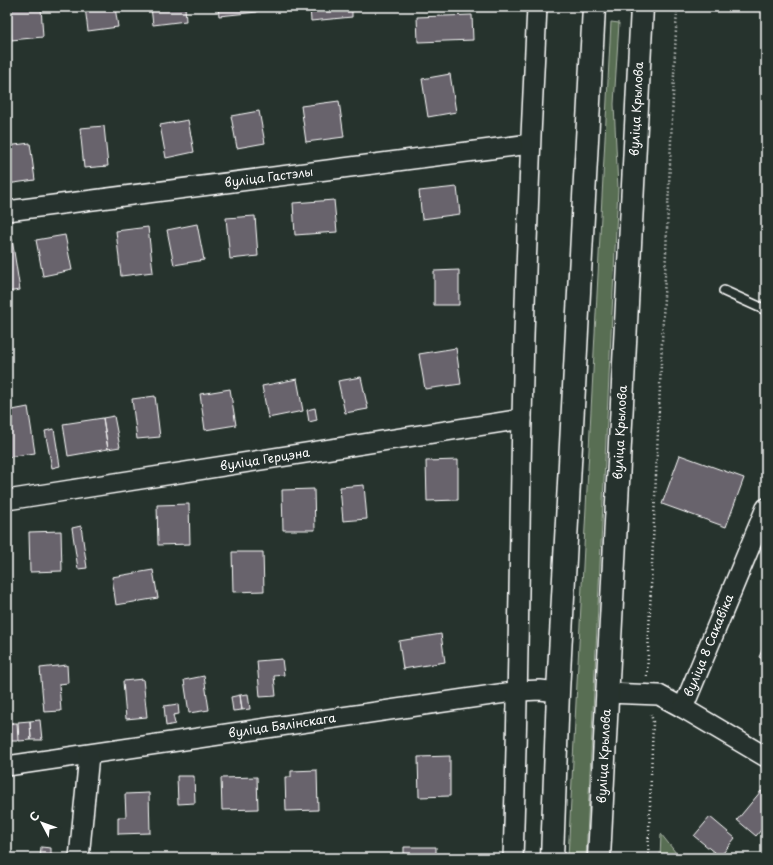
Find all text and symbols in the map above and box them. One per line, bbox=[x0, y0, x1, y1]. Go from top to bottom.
street label: вуліца Крылова bbox=[624, 61, 647, 156]
street label: вуліца Гастэлы bbox=[223, 162, 314, 191]
street label: вуліца Крылова bbox=[608, 384, 631, 480]
street label: вуліца Герцэна bbox=[219, 442, 311, 474]
street label: вуліца 8 Сакавіка bbox=[679, 590, 738, 699]
street label: вуліца Бялінскага bbox=[227, 708, 337, 741]
street label: вуліца Крылова bbox=[592, 708, 615, 804]
north arrow bbox=[22, 803, 62, 843]
text: С bbox=[25, 807, 43, 825]

